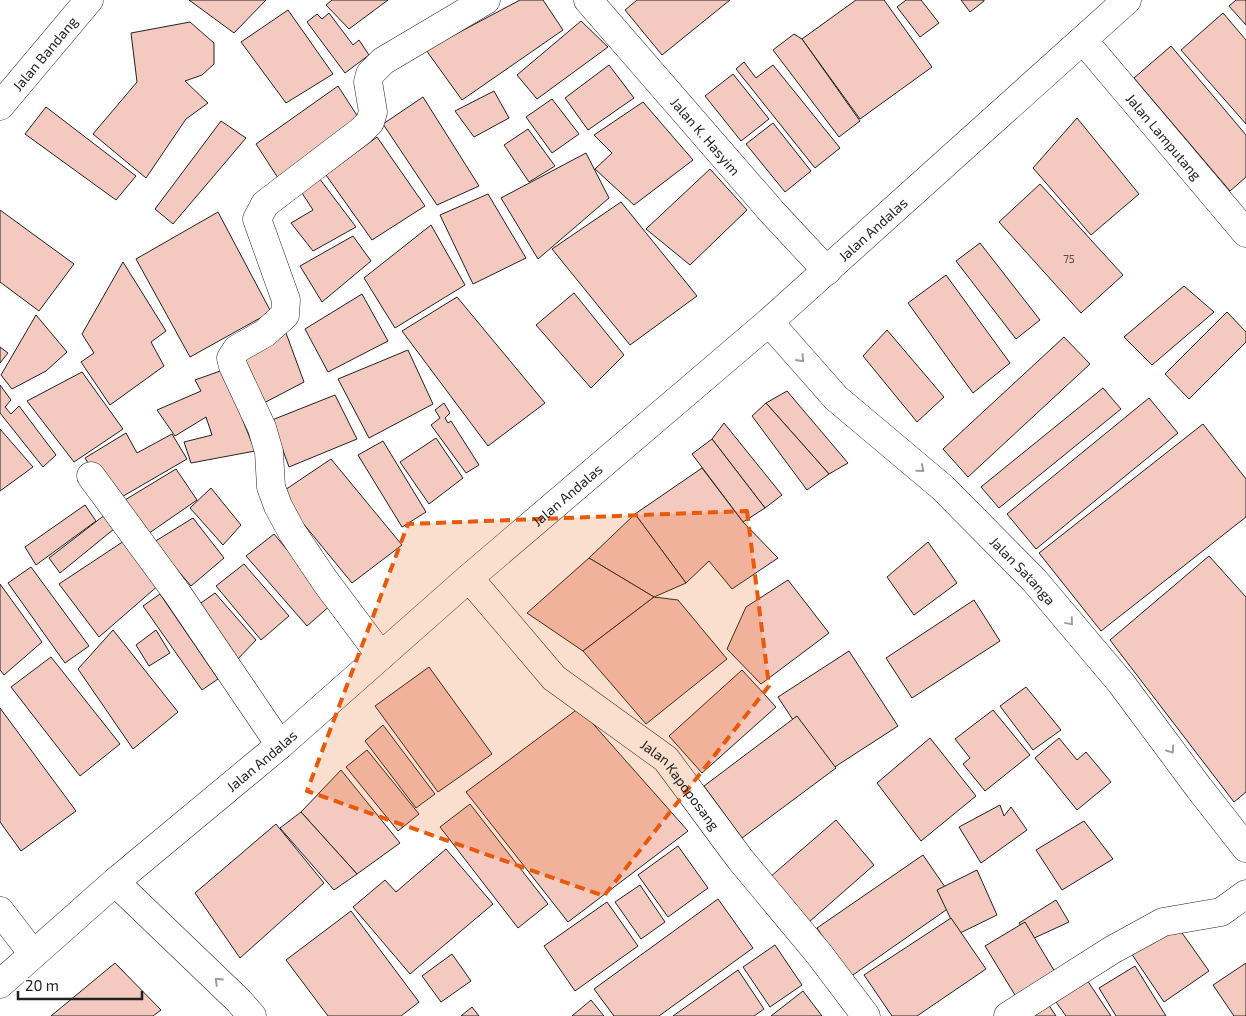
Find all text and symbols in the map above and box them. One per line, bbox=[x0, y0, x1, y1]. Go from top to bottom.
street label: Jalan Bandang bbox=[8, 12, 81, 94]
street label: Jalan Lamputang bbox=[1123, 90, 1206, 183]
street label: Jalan K. Hasyim bbox=[668, 94, 744, 178]
street label: Jalan Andalas bbox=[835, 194, 910, 264]
house number: 75 bbox=[1063, 252, 1075, 265]
one-way arrow bbox=[796, 353, 805, 362]
street label: Jalan Andalas bbox=[528, 460, 605, 529]
one-way arrow bbox=[915, 463, 924, 472]
street label: Jalan Satanga bbox=[987, 532, 1059, 608]
one-way arrow bbox=[1065, 617, 1074, 626]
street label: Jalan Andalas bbox=[223, 726, 300, 795]
street label: Jalan Kapoposang bbox=[638, 735, 724, 833]
one-way arrow bbox=[1165, 744, 1174, 754]
scale bar bbox=[18, 968, 141, 1000]
text: 20 m bbox=[25, 976, 59, 994]
one-way arrow bbox=[215, 978, 224, 987]

